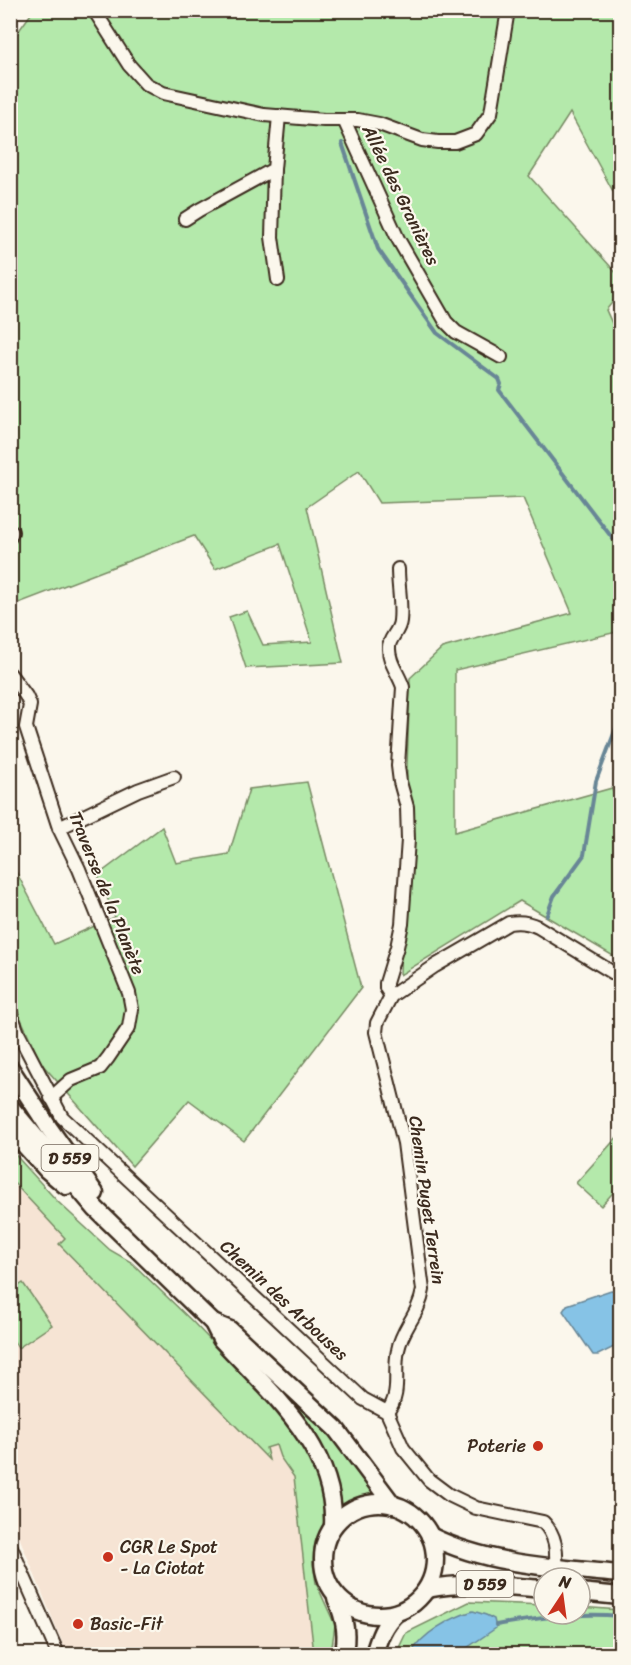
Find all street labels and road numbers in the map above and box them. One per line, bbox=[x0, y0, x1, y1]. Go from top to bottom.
street label: Allée des Granières bbox=[353, 118, 449, 272]
street label: Traverse de la Planète bbox=[60, 806, 154, 980]
street label: Chemin Puget Terrein bbox=[399, 1114, 455, 1287]
road number: D 559 bbox=[42, 1145, 98, 1171]
street label: Chemin des Arbouses bbox=[212, 1232, 356, 1369]
road number: D 559 bbox=[456, 1571, 514, 1597]

